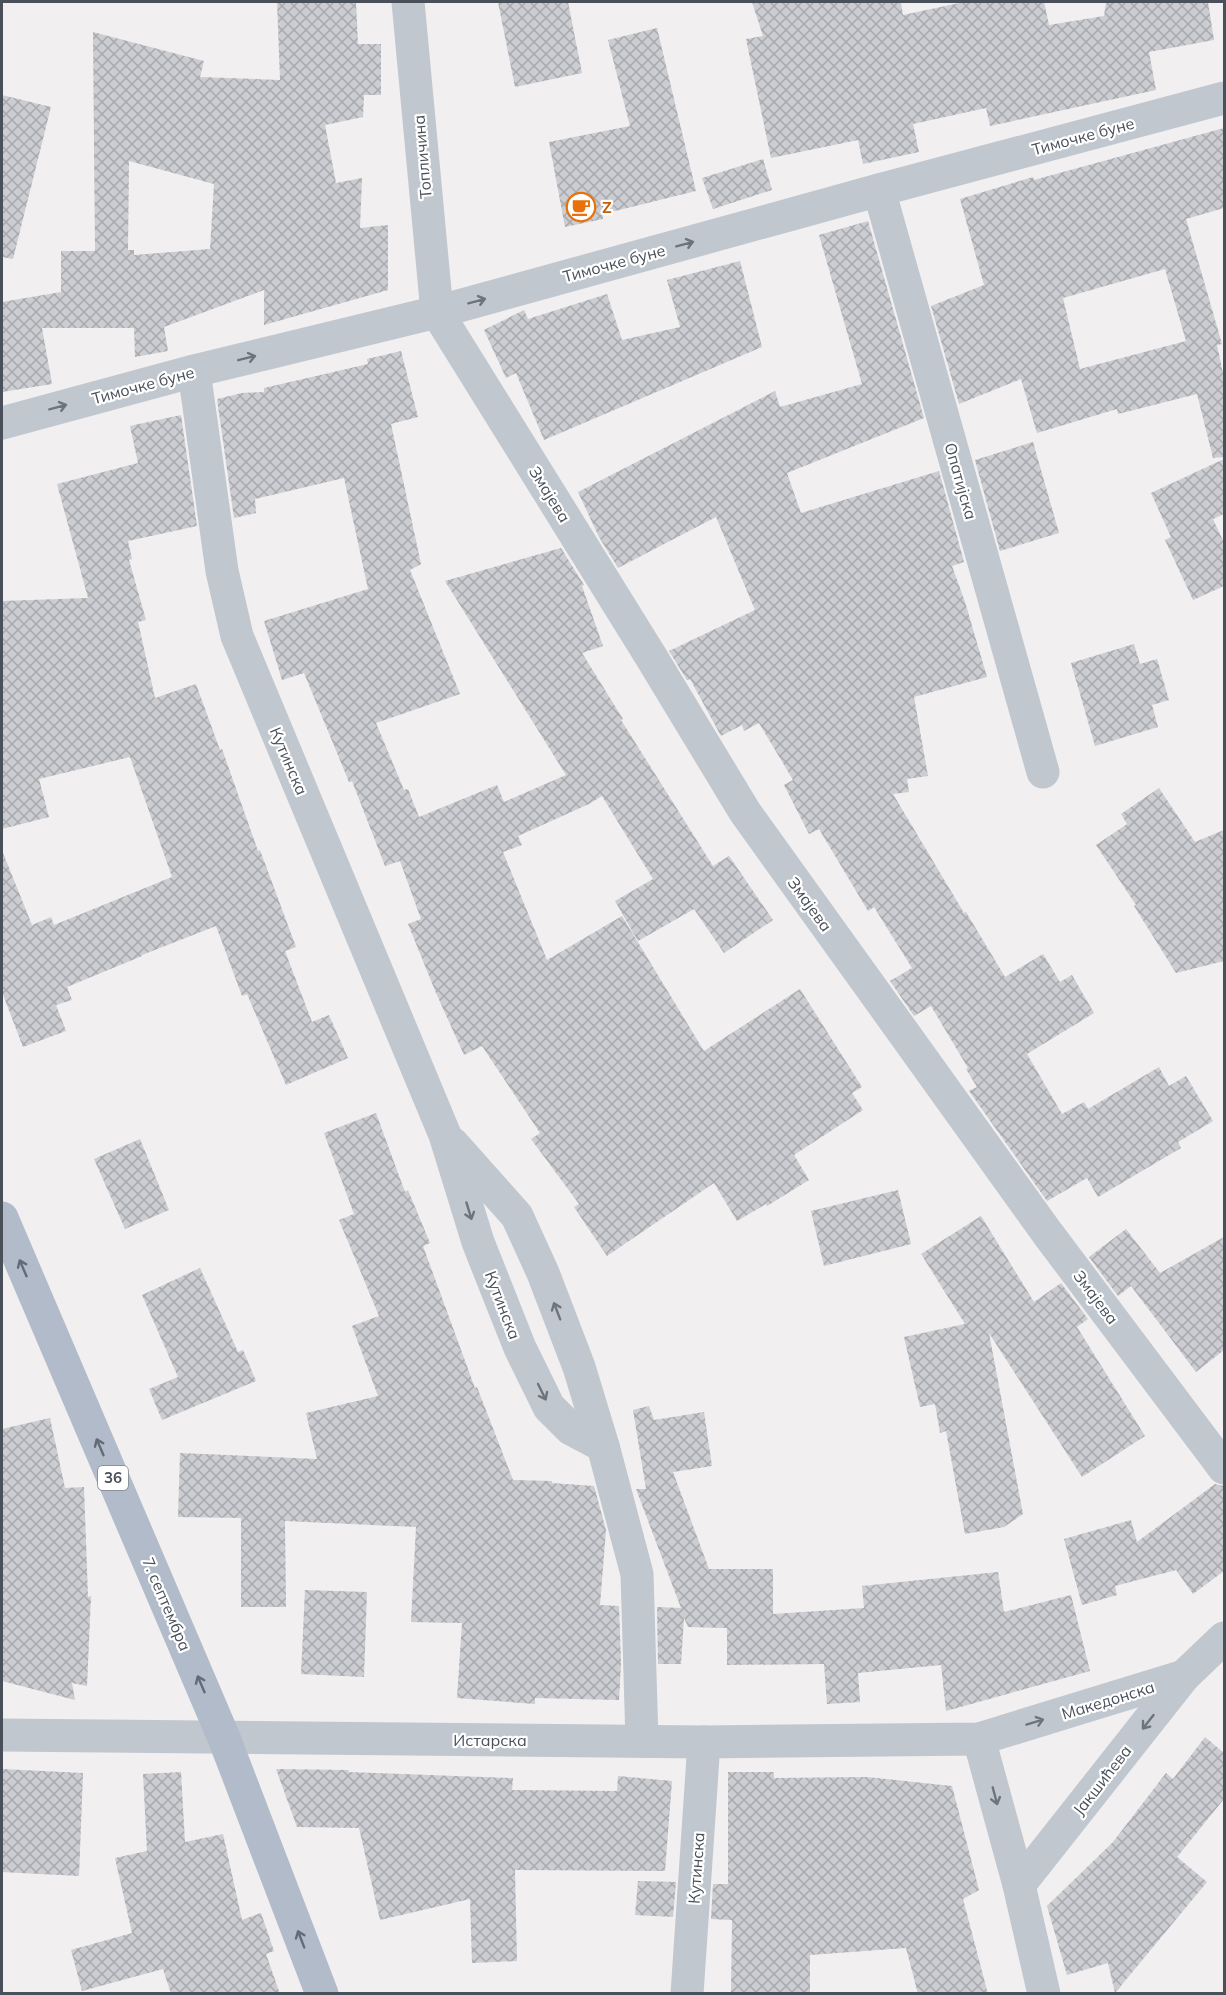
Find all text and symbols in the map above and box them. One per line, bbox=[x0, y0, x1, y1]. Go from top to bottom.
street label: Тимочке буне bbox=[1030, 113, 1136, 159]
street label: Топличина bbox=[408, 114, 436, 200]
cafe icon: Z bbox=[565, 191, 597, 223]
place label: Z bbox=[602, 197, 612, 217]
one-way arrow bbox=[675, 237, 694, 249]
street label: Тимочке буне bbox=[561, 240, 667, 286]
one-way arrow bbox=[467, 295, 486, 306]
one-way arrow bbox=[237, 352, 256, 364]
street label: Тимочке буне bbox=[90, 362, 196, 408]
one-way arrow bbox=[48, 401, 67, 413]
street label: Опатијска bbox=[941, 440, 981, 522]
street label: Змајева bbox=[525, 462, 575, 526]
street label: Кутинска bbox=[266, 724, 312, 798]
street label: Змајева bbox=[784, 873, 836, 935]
one-way arrow bbox=[464, 1201, 475, 1220]
one-way arrow bbox=[17, 1259, 28, 1277]
street label: Змајева bbox=[1069, 1266, 1123, 1328]
street label: Кутинска bbox=[481, 1268, 525, 1342]
one-way arrow bbox=[551, 1302, 562, 1321]
one-way arrow bbox=[536, 1382, 548, 1400]
one-way arrow bbox=[94, 1438, 105, 1457]
road number: 36 bbox=[98, 1466, 128, 1490]
street label: 7. септембра bbox=[138, 1554, 196, 1654]
one-way arrow bbox=[195, 1675, 206, 1694]
street label: Македонска bbox=[1059, 1676, 1157, 1724]
one-way arrow bbox=[1142, 1714, 1155, 1730]
one-way arrow bbox=[1025, 1716, 1044, 1727]
street label: Истарска bbox=[453, 1730, 527, 1750]
street label: Јакшићева bbox=[1068, 1741, 1136, 1819]
one-way arrow bbox=[989, 1786, 1001, 1805]
street label: Кутинска bbox=[684, 1832, 708, 1904]
one-way arrow bbox=[295, 1930, 306, 1949]

